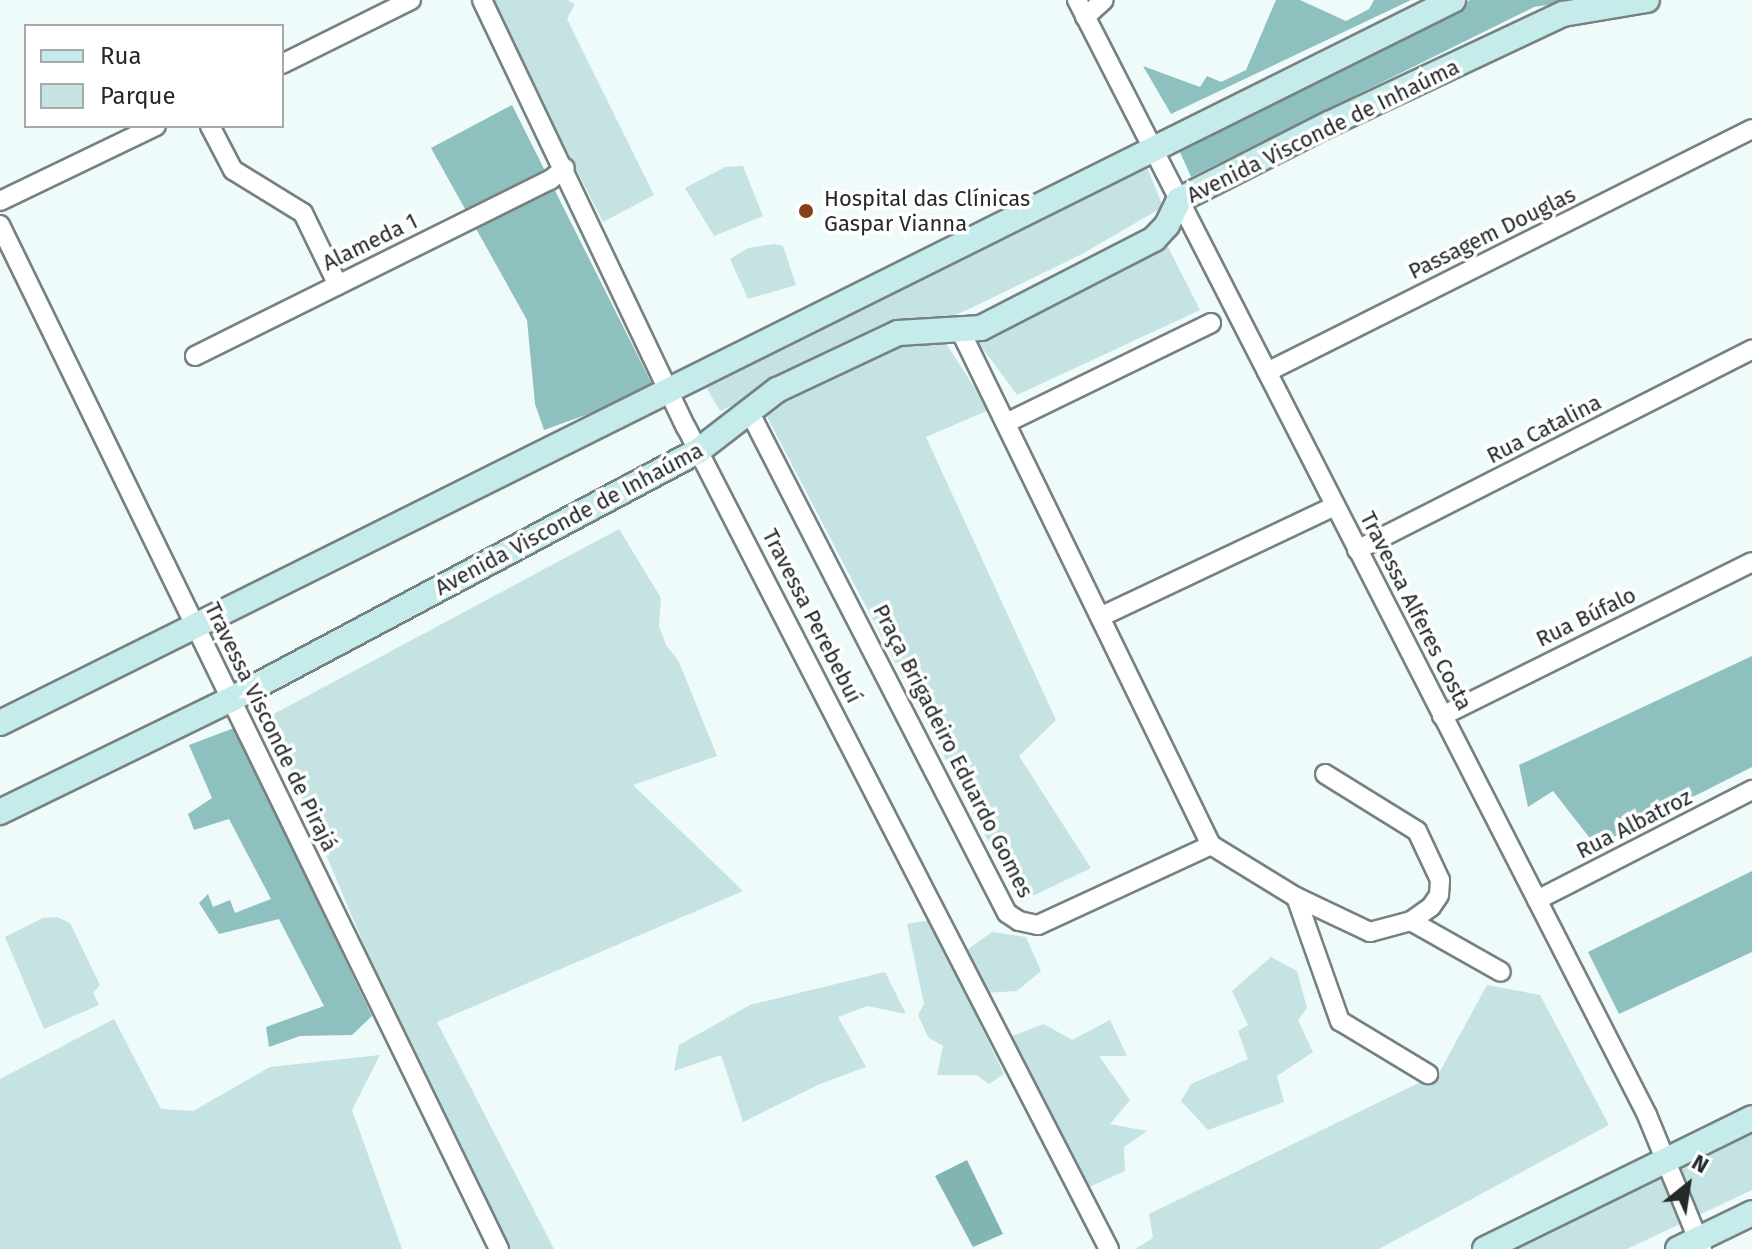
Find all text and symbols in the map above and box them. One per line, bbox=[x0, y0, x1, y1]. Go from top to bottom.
legend bbox=[24, 24, 284, 128]
text: Rua bbox=[100, 42, 142, 70]
street label: Avenida Visconde de Inhaúma bbox=[1183, 53, 1463, 209]
text: Parque bbox=[100, 82, 176, 110]
street label: Passagem Douglas bbox=[1404, 181, 1580, 285]
place label: Hospital das Clínicas Gaspar Vianna bbox=[824, 185, 1030, 236]
marker: Hospital das Clínicas Gaspar Vianna bbox=[795, 200, 817, 222]
street label: Alameda 1 bbox=[318, 208, 422, 276]
street label: Rua Catalina bbox=[1482, 389, 1606, 469]
street label: Avenida Visconde de Inhaúma bbox=[430, 437, 708, 601]
street label: Travessa Alferes Costa bbox=[1354, 507, 1478, 715]
street label: Travessa Perebebuí bbox=[757, 525, 867, 707]
street label: Rua Búfalo bbox=[1532, 581, 1640, 653]
street label: Travessa Visconde de Pirajá bbox=[199, 598, 343, 856]
street label: Praça Brigadeiro Eduardo Gomes bbox=[867, 600, 1039, 902]
street label: Rua Albatroz bbox=[1572, 784, 1696, 864]
north arrow bbox=[1648, 1145, 1728, 1225]
text: N bbox=[1687, 1148, 1713, 1179]

